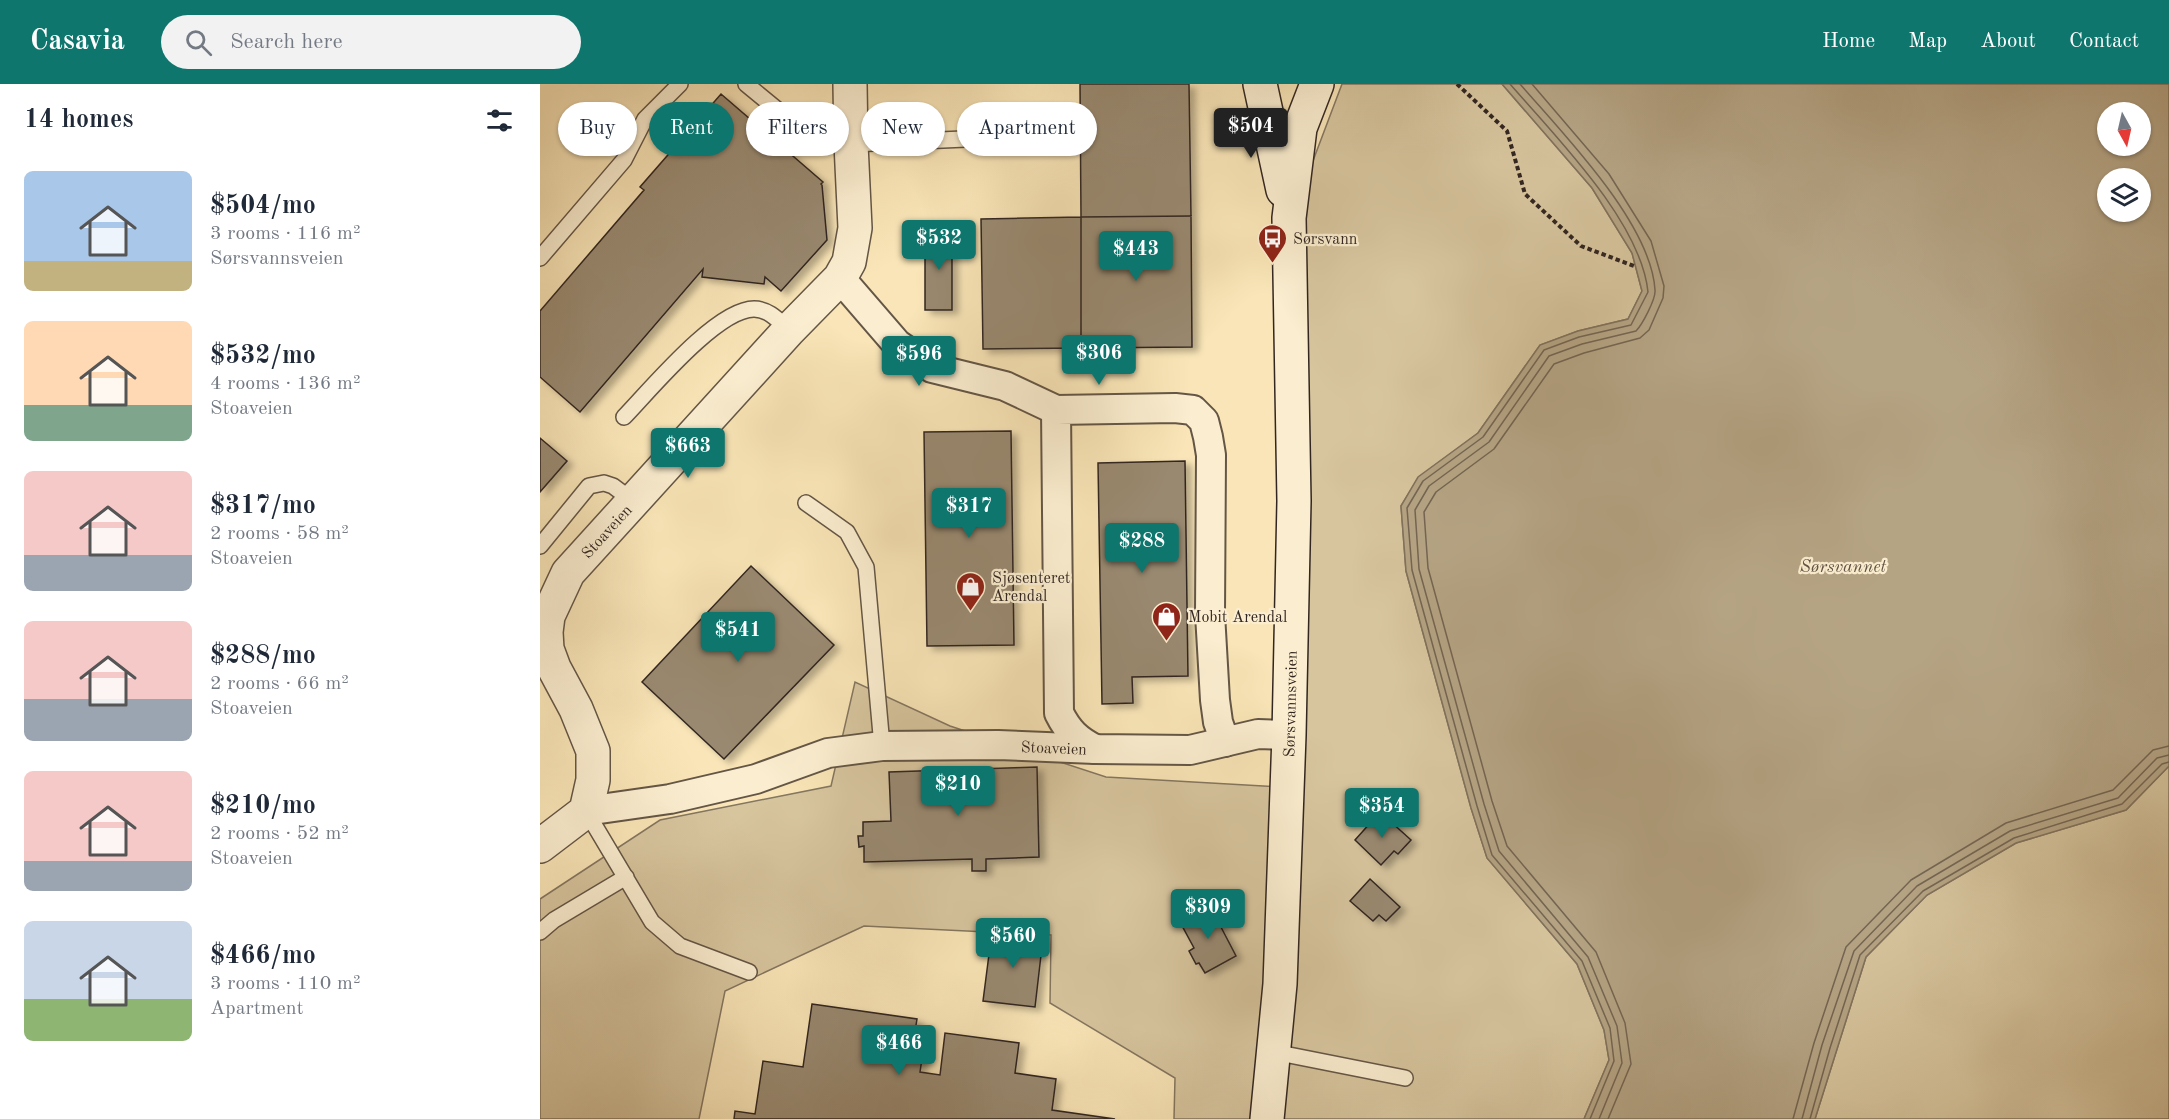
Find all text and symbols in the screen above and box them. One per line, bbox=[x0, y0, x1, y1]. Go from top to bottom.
search box bbox=[161, 15, 581, 69]
icon: search bbox=[182, 26, 215, 59]
text: Casavia bbox=[30, 28, 125, 56]
text: Search here bbox=[230, 31, 343, 53]
text: Home bbox=[1822, 31, 1875, 52]
text: Map bbox=[1908, 31, 1947, 52]
text: About bbox=[1980, 31, 2036, 52]
text: Contact bbox=[2069, 31, 2139, 52]
chip: Buy bbox=[558, 102, 637, 156]
chip: Rent bbox=[649, 102, 734, 156]
chip: Filters bbox=[746, 102, 849, 156]
chip: New bbox=[861, 102, 945, 156]
chip: Apartment bbox=[957, 102, 1097, 156]
north arrow bbox=[2097, 102, 2151, 156]
map controls bbox=[2097, 102, 2151, 222]
icon: filters bbox=[483, 104, 516, 137]
text: 14 homes bbox=[24, 107, 133, 133]
pin: $504 bbox=[1215, 108, 1287, 159]
text: $504 bbox=[1228, 117, 1274, 137]
button: layers bbox=[2097, 168, 2151, 222]
text: $504/mo bbox=[210, 193, 316, 219]
icon: home bbox=[72, 195, 144, 267]
pin: $532 bbox=[903, 220, 975, 271]
bus stop icon: Sørsvann bbox=[1256, 222, 1288, 264]
text: 3 rooms · 116 m² bbox=[210, 224, 360, 244]
text: $532 bbox=[916, 229, 962, 249]
pin: $443 bbox=[1100, 231, 1172, 282]
place label: Sørsvann bbox=[1293, 232, 1358, 248]
text: $443 bbox=[1113, 240, 1159, 260]
text: Sørsvannsveien bbox=[210, 249, 344, 269]
pin: $306 bbox=[1063, 335, 1135, 386]
pin: $596 bbox=[883, 336, 955, 387]
text: $532/mo bbox=[210, 343, 316, 369]
text: $306 bbox=[1076, 344, 1122, 364]
icon: home bbox=[72, 345, 144, 417]
text: $596 bbox=[896, 345, 942, 365]
text: 4 rooms · 136 m² bbox=[210, 374, 360, 394]
text: Stoaveien bbox=[210, 399, 293, 419]
pin: $663 bbox=[652, 428, 724, 479]
text: $663 bbox=[665, 437, 711, 457]
pin: $317 bbox=[933, 488, 1005, 539]
text: $317/mo bbox=[210, 493, 316, 519]
icon: home bbox=[72, 495, 144, 567]
text: $317 bbox=[946, 497, 992, 517]
street label: Stoaveien bbox=[579, 502, 636, 562]
pin: $288 bbox=[1106, 523, 1178, 574]
text: 2 rooms · 58 m² bbox=[210, 524, 349, 544]
text: $288 bbox=[1119, 532, 1165, 552]
text: Stoaveien bbox=[210, 549, 293, 569]
water label: Sørsvannet bbox=[1800, 558, 1887, 576]
shop icon: Sjøsenteret Arendal bbox=[955, 570, 987, 612]
place label: Sjøsenteret Arendal bbox=[992, 571, 1071, 605]
shop icon: Mobit Arendal bbox=[1151, 600, 1183, 642]
place label: Mobit Arendal bbox=[1188, 610, 1287, 626]
pin: $541 bbox=[702, 612, 774, 663]
text: $541 bbox=[715, 621, 761, 641]
text: $288/mo bbox=[210, 643, 316, 669]
icon: home bbox=[72, 645, 144, 717]
street label: Sørsvannsveien bbox=[1282, 650, 1301, 758]
text: 2 rooms · 66 m² bbox=[210, 674, 349, 694]
text: Stoaveien bbox=[210, 699, 293, 719]
street label: Stoaveien bbox=[1020, 740, 1088, 759]
pin: $210 bbox=[922, 766, 994, 817]
text: $210 bbox=[935, 775, 981, 795]
pin: $354 bbox=[1346, 788, 1418, 839]
text: $210/mo bbox=[210, 793, 316, 819]
icon: home bbox=[72, 795, 144, 867]
text: $354 bbox=[1359, 797, 1405, 817]
text: 2 rooms · 52 m² bbox=[210, 824, 349, 844]
text: Stoaveien bbox=[210, 849, 293, 869]
pin: $309 bbox=[1172, 889, 1244, 940]
text: $309 bbox=[1185, 898, 1231, 918]
pin: $560 bbox=[977, 918, 1049, 969]
text: $560 bbox=[990, 927, 1036, 947]
text: $466/mo bbox=[210, 943, 316, 969]
icon: home bbox=[72, 945, 144, 1017]
text: 3 rooms · 110 m² bbox=[210, 974, 360, 994]
text: Apartment bbox=[210, 999, 304, 1019]
pin: $466 bbox=[863, 1025, 935, 1076]
text: $466 bbox=[876, 1034, 922, 1054]

